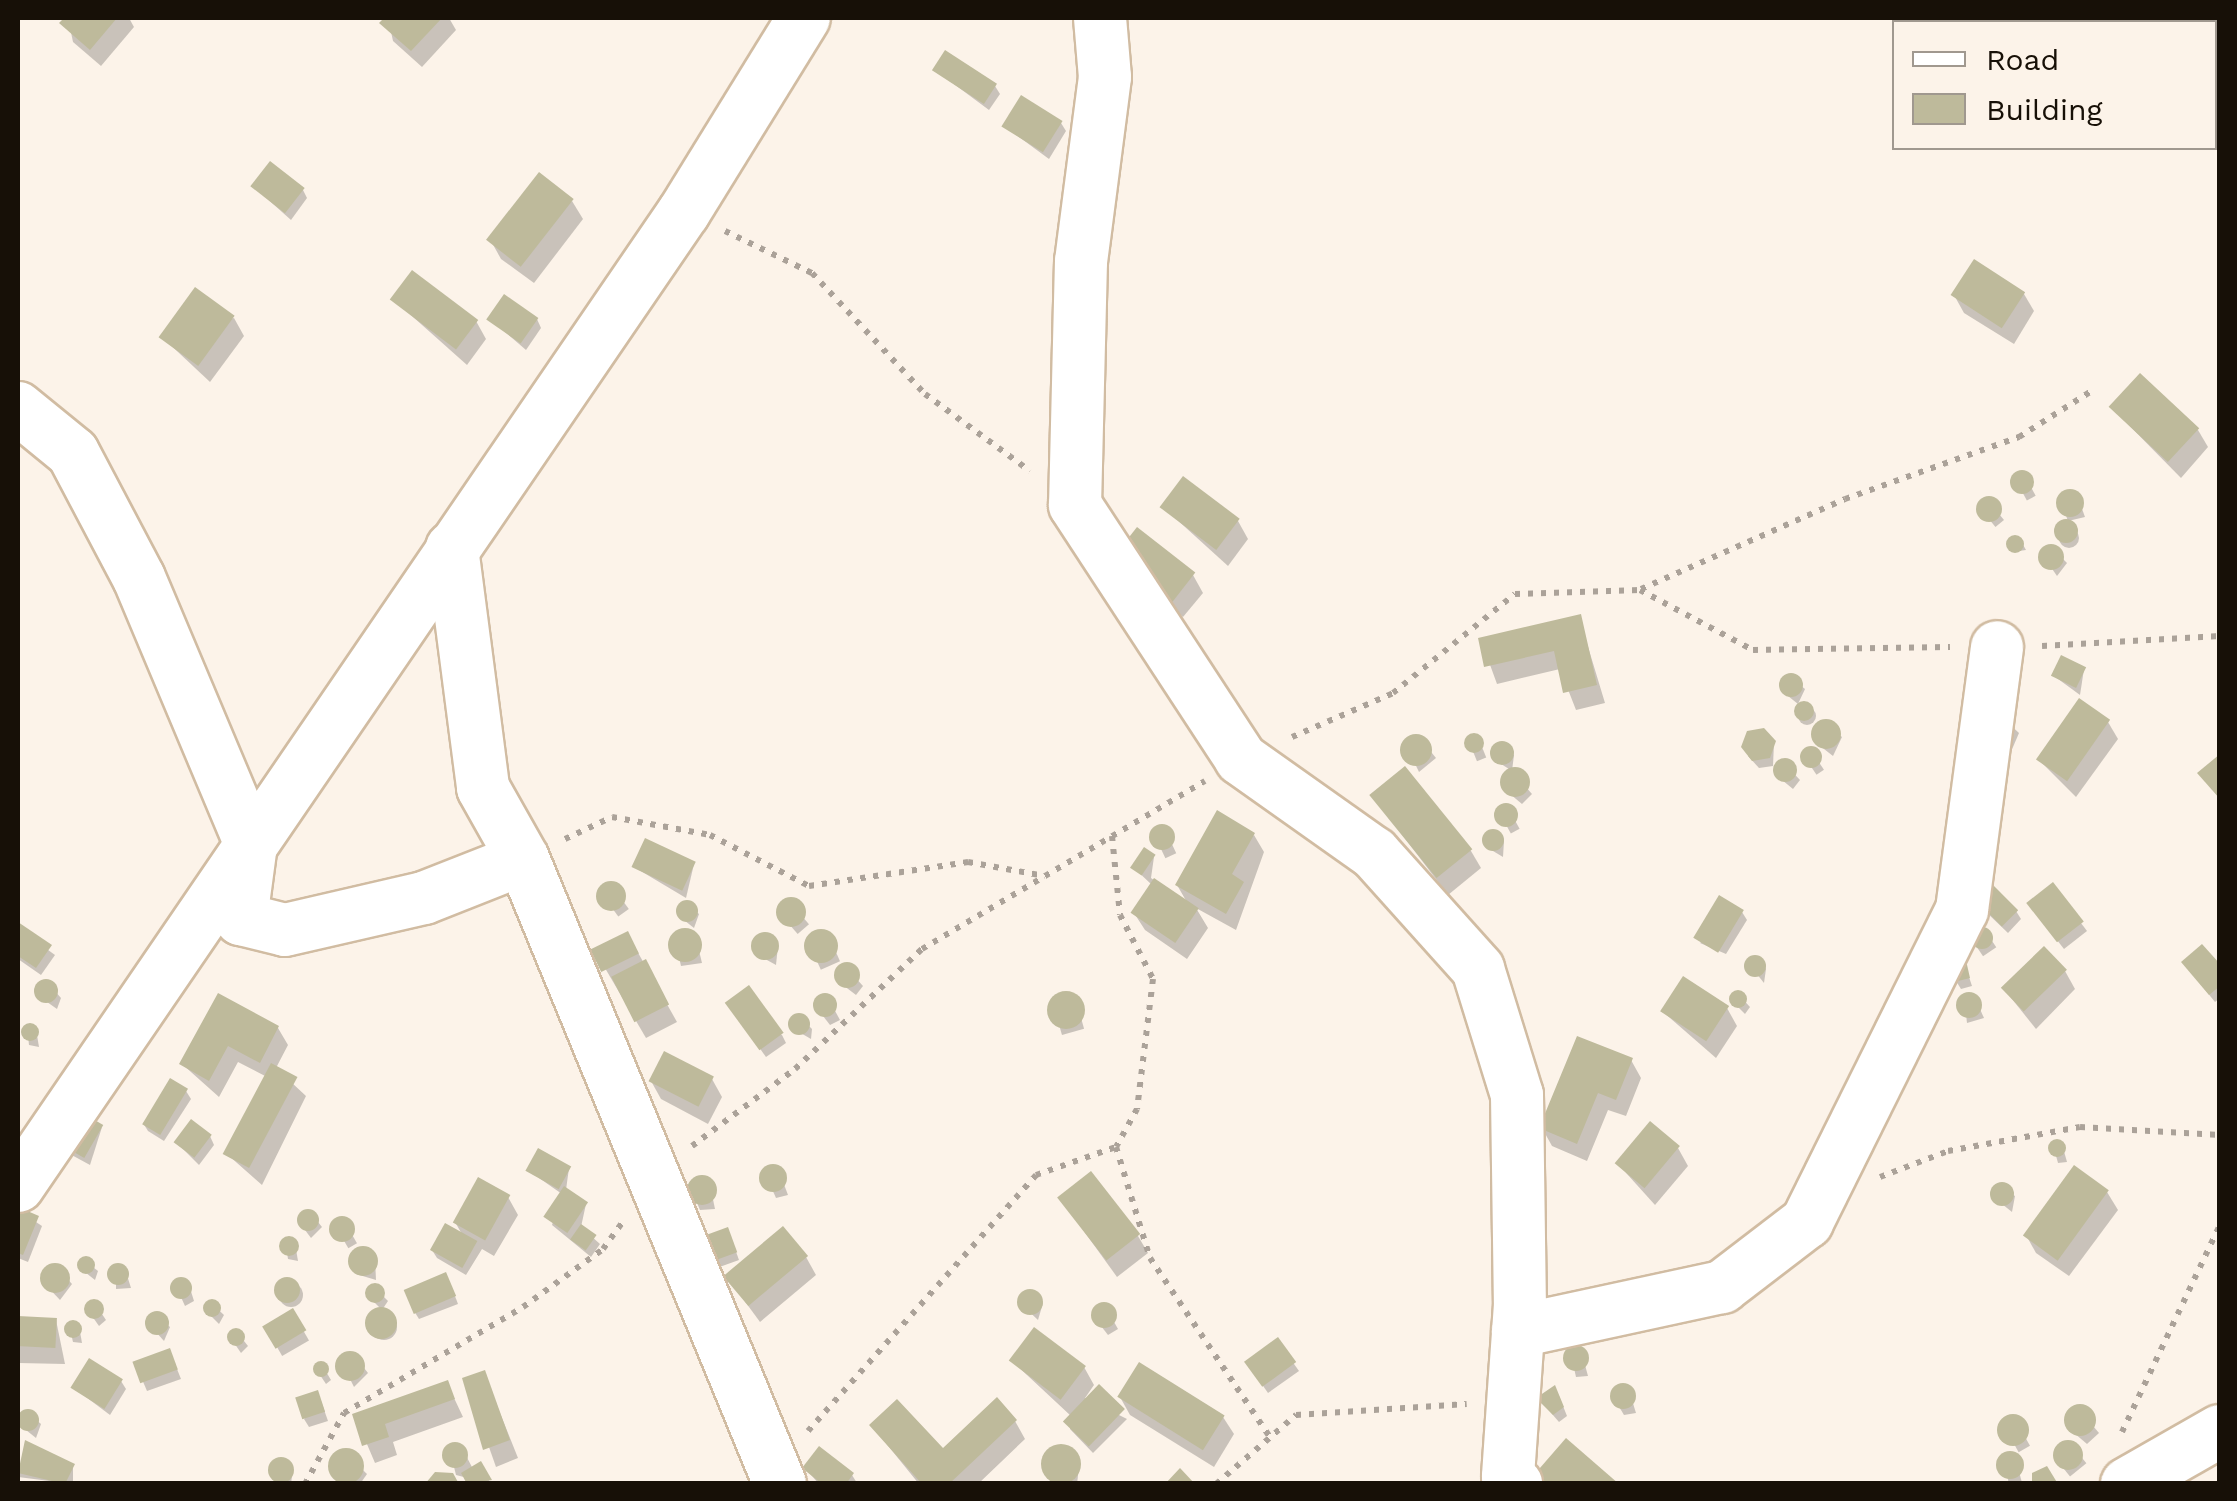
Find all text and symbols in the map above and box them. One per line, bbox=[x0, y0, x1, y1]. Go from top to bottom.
legend bbox=[1892, 20, 2217, 150]
text: Road bbox=[1986, 42, 2059, 77]
text: Building bbox=[1986, 92, 2103, 127]

